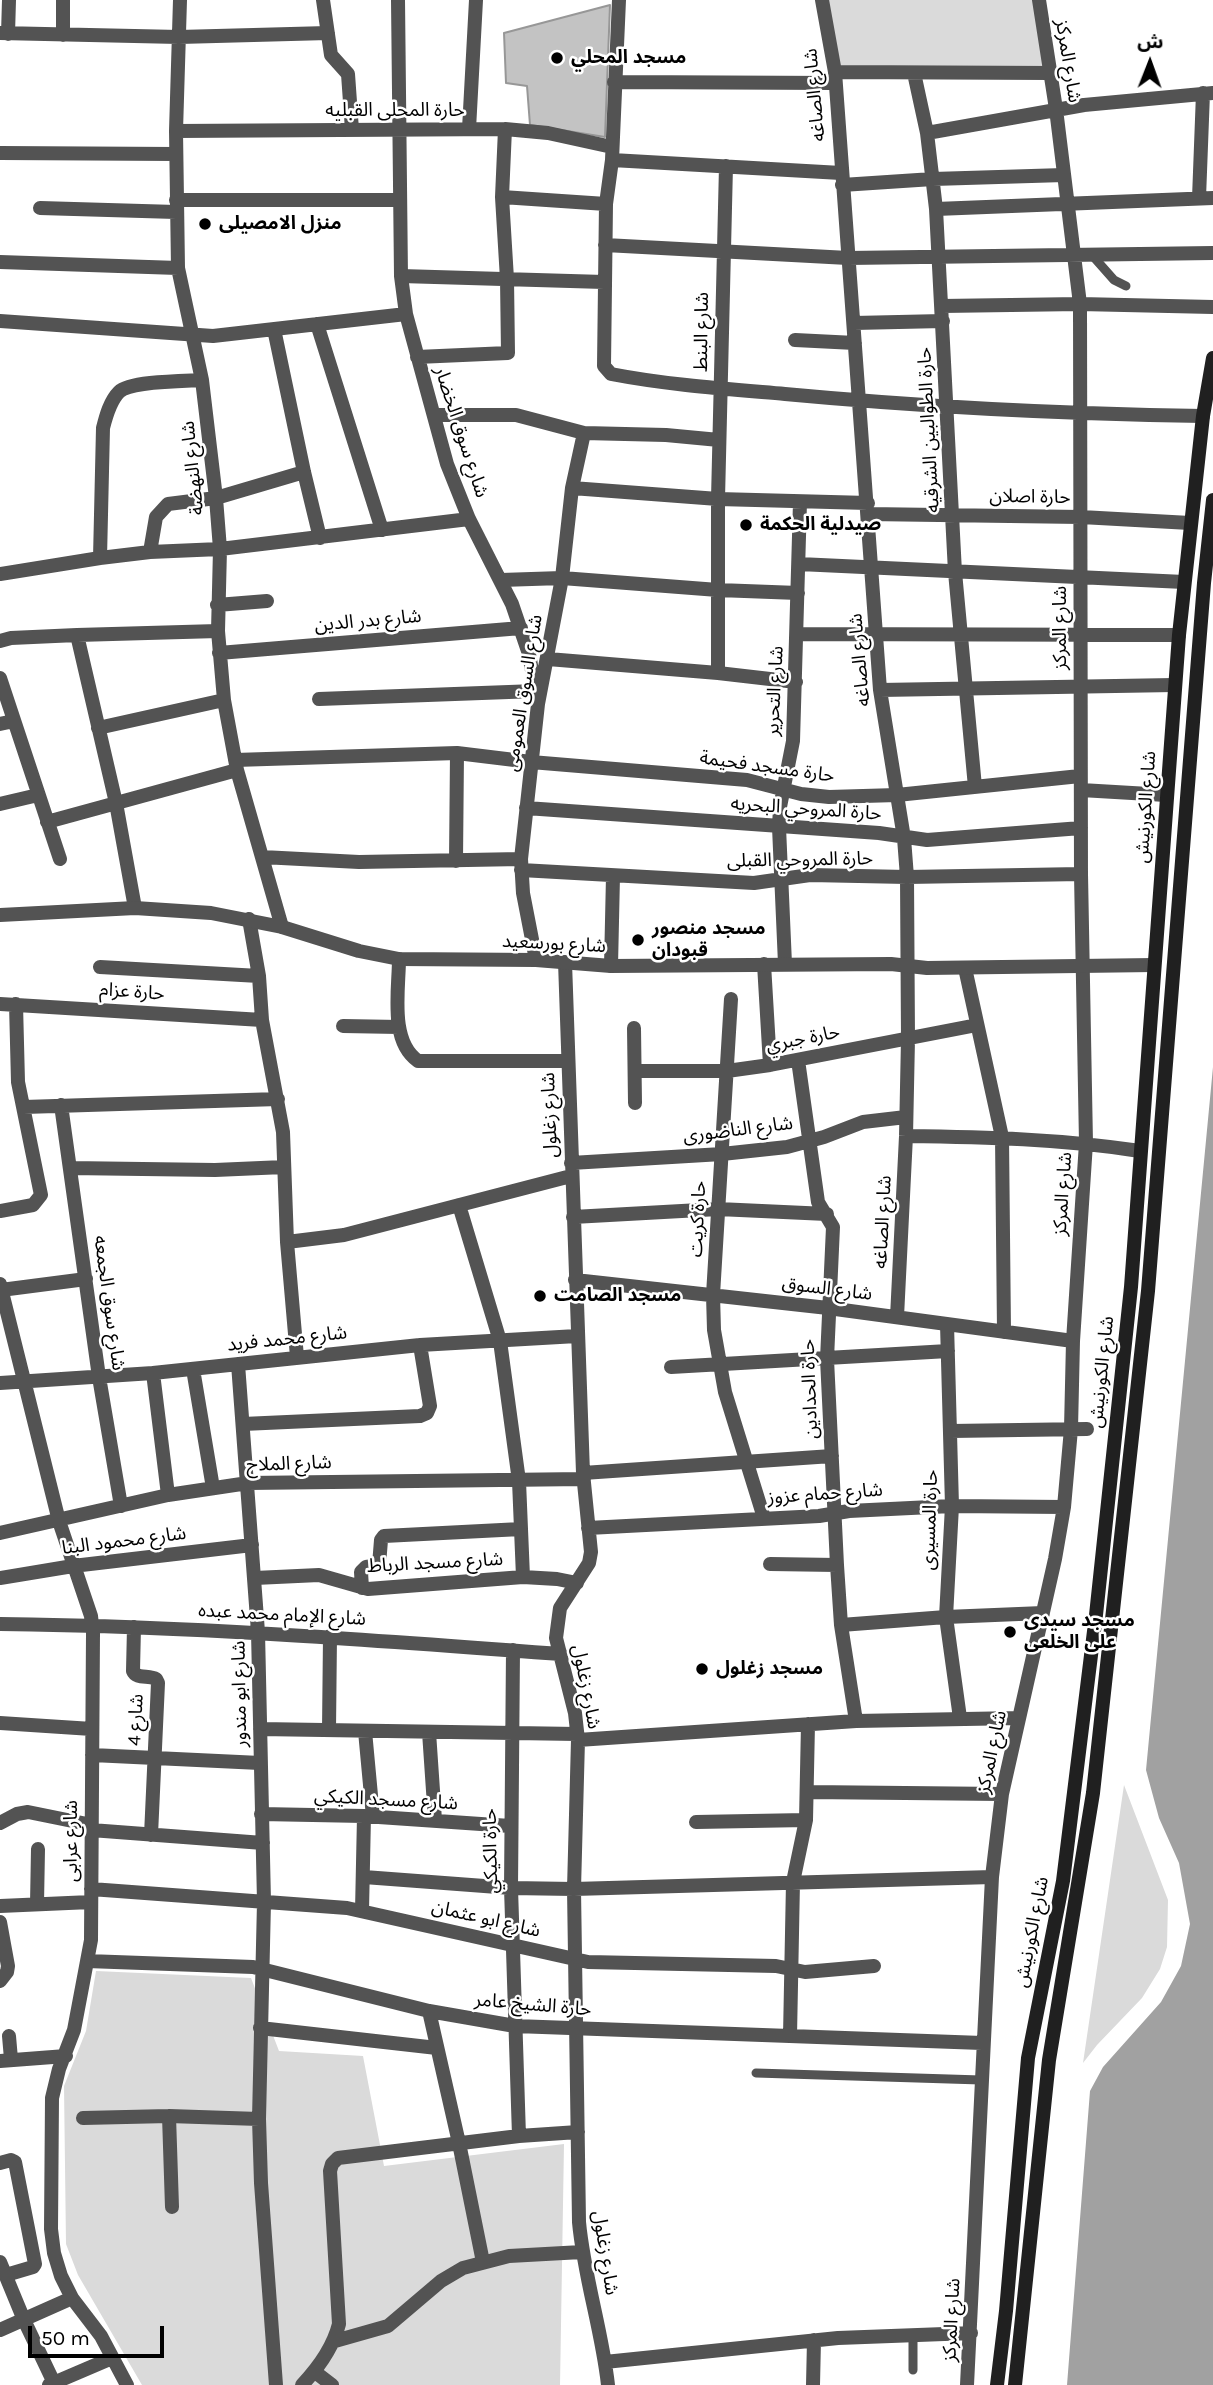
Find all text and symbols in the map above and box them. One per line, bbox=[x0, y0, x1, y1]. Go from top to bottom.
street label: شارع المركز bbox=[1050, 18, 1086, 104]
north arrow bbox=[1115, 28, 1185, 98]
text: ش bbox=[1137, 31, 1164, 53]
place label: مسجد المحلي bbox=[571, 47, 686, 69]
street label: شارع الصاغه bbox=[800, 48, 830, 142]
marker: مسجد المحلي bbox=[549, 50, 565, 66]
street label: حارة المحلى القبليه bbox=[325, 100, 465, 122]
place label: منزل الامصيلى bbox=[219, 213, 342, 235]
marker: منزل الامصيلى bbox=[197, 216, 213, 232]
street label: شارع البنط bbox=[690, 292, 714, 372]
street label: حارة الطوالبين الشرقيه bbox=[913, 347, 945, 513]
street label: شارع سوق الخضار bbox=[429, 363, 493, 501]
street label: شارع النهضة bbox=[177, 420, 209, 516]
street label: حارة اصلان bbox=[989, 485, 1071, 509]
place label: صيدلية الحكمة bbox=[760, 514, 881, 536]
marker: صيدلية الحكمة bbox=[738, 517, 754, 533]
street label: شارع المركز bbox=[1050, 586, 1072, 670]
street label: شارع بدر الدين bbox=[314, 605, 422, 637]
street label: شارع السوق العمومى bbox=[500, 613, 548, 773]
street label: شارع الصاغه bbox=[845, 613, 875, 707]
street label: شارع التحرير bbox=[761, 645, 789, 737]
street label: حارة مسجد فحيمة bbox=[698, 746, 836, 788]
street label: شارع الكورنيش bbox=[1131, 750, 1161, 864]
street label: حارة المروحي البحريه bbox=[730, 792, 882, 826]
street label: حارة المروحي القبلى bbox=[727, 847, 873, 873]
place label: مسجد منصور قبودان bbox=[652, 918, 766, 962]
street label: شارع بورسعيد bbox=[501, 930, 607, 958]
marker: مسجد منصور قبودان bbox=[630, 932, 646, 948]
street label: حارة عزام bbox=[99, 978, 165, 1006]
street label: حارة جبري bbox=[764, 1021, 842, 1057]
street label: شارع زغلول bbox=[537, 1072, 563, 1158]
street label: شارع الناضورى bbox=[682, 1112, 794, 1148]
street label: شارع المركز bbox=[1049, 1151, 1077, 1237]
street label: شارع الصاغه bbox=[869, 1175, 897, 1269]
street label: حارة كريت bbox=[685, 1180, 711, 1258]
street label: شارع سوق الجمعه bbox=[88, 1234, 130, 1372]
street label: شارع السوق bbox=[781, 1272, 873, 1306]
place label: مسجد الصامت bbox=[554, 1285, 681, 1307]
marker: مسجد الصامت bbox=[532, 1288, 548, 1304]
street label: شارع الكورنيش bbox=[1085, 1315, 1119, 1429]
street label: شارع محمد فريد bbox=[226, 1321, 348, 1357]
street label: حارة الحدادين bbox=[797, 1339, 823, 1439]
street label: شارع الملاح bbox=[246, 1451, 332, 1477]
street label: حارة المسيرى bbox=[917, 1469, 943, 1571]
street label: شارع حمام عزوز bbox=[767, 1479, 883, 1509]
street label: شارع محمود البنا bbox=[60, 1522, 188, 1560]
street label: شارع مسجد الرباط bbox=[366, 1548, 504, 1578]
street label: شارع الإمام محمد عبده bbox=[198, 1599, 366, 1631]
place label: مسجد سيدى على الخلعى bbox=[1024, 1610, 1135, 1654]
marker: مسجد سيدى على الخلعى bbox=[1002, 1624, 1018, 1640]
street label: شارع ابو مندور bbox=[228, 1640, 252, 1748]
street label: شارع زغلول bbox=[567, 1643, 605, 1731]
place label: مسجد زغلول bbox=[716, 1658, 823, 1680]
marker: مسجد زغلول bbox=[694, 1661, 710, 1677]
street label: شارع 4 bbox=[123, 1693, 149, 1747]
street label: شارع المركز bbox=[972, 1708, 1012, 1796]
street label: شارع مسجد الكيكي bbox=[313, 1785, 459, 1815]
street label: شارع عرابى bbox=[61, 1800, 83, 1882]
street label: حارة الكيكي bbox=[479, 1808, 503, 1894]
street label: شارع الكورنيش bbox=[1010, 1875, 1054, 1989]
street label: شارع ابو عثمان bbox=[429, 1895, 543, 1943]
street label: حارة الشيخ عامر bbox=[474, 1989, 592, 2021]
street label: شارع زغلول bbox=[587, 2209, 623, 2297]
street label: شارع المركز bbox=[938, 2277, 966, 2363]
scale bar bbox=[32, 2312, 168, 2356]
text: 50 m bbox=[41, 2326, 90, 2350]

